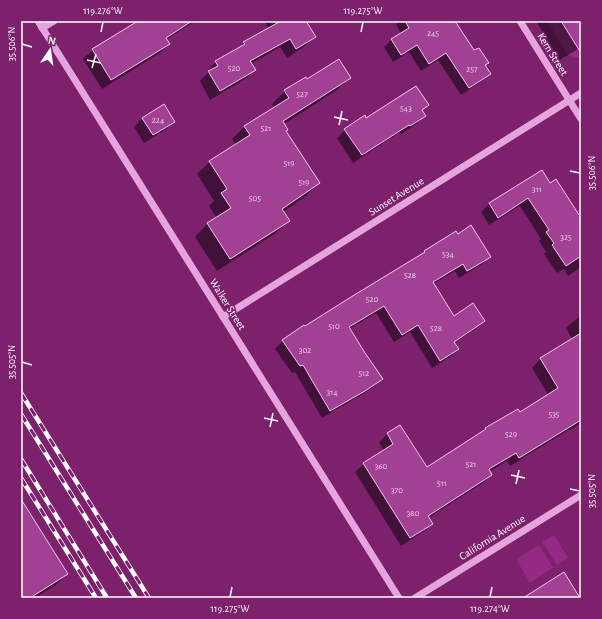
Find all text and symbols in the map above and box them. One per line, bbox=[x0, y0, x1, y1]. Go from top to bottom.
text: 119.276°W bbox=[83, 6, 123, 16]
text: 119.275°W bbox=[344, 6, 382, 16]
text: 35.506°N bbox=[7, 27, 17, 61]
house number: 245 bbox=[427, 29, 439, 38]
north arrow bbox=[30, 30, 70, 70]
street label: Kern Street bbox=[535, 31, 570, 78]
text: N bbox=[47, 35, 57, 47]
house number: 520 bbox=[228, 64, 241, 73]
house number: 257 bbox=[466, 65, 478, 74]
house number: 527 bbox=[296, 90, 308, 99]
house number: 543 bbox=[400, 104, 412, 113]
house number: 224 bbox=[152, 116, 165, 125]
house number: 521 bbox=[261, 124, 271, 133]
text: 35.506°N bbox=[587, 156, 597, 190]
house number: 519 bbox=[283, 159, 295, 168]
street label: Sunset Avenue bbox=[367, 175, 426, 218]
house number: 519 bbox=[298, 178, 310, 187]
house number: 311 bbox=[532, 185, 542, 194]
house number: 505 bbox=[249, 194, 261, 203]
house number: 325 bbox=[560, 233, 572, 242]
house number: 534 bbox=[442, 250, 455, 259]
house number: 528 bbox=[404, 271, 416, 280]
street label: Walker Street bbox=[207, 277, 248, 332]
house number: 520 bbox=[366, 295, 379, 304]
house number: 510 bbox=[328, 322, 340, 331]
house number: 528 bbox=[430, 324, 442, 333]
text: 35.505°N bbox=[7, 345, 17, 379]
house number: 302 bbox=[299, 346, 311, 355]
house number: 512 bbox=[359, 369, 369, 378]
house number: 314 bbox=[326, 388, 338, 397]
house number: 535 bbox=[548, 410, 560, 419]
house number: 529 bbox=[505, 430, 517, 439]
house number: 521 bbox=[466, 460, 476, 469]
house number: 360 bbox=[375, 462, 388, 471]
text: 35.505°N bbox=[587, 474, 597, 508]
house number: 511 bbox=[437, 479, 447, 488]
house number: 370 bbox=[391, 486, 403, 495]
house number: 380 bbox=[407, 509, 420, 518]
street label: California Avenue bbox=[457, 513, 527, 562]
text: 119.275°W bbox=[211, 604, 249, 614]
text: 119.274°W bbox=[470, 604, 510, 614]

